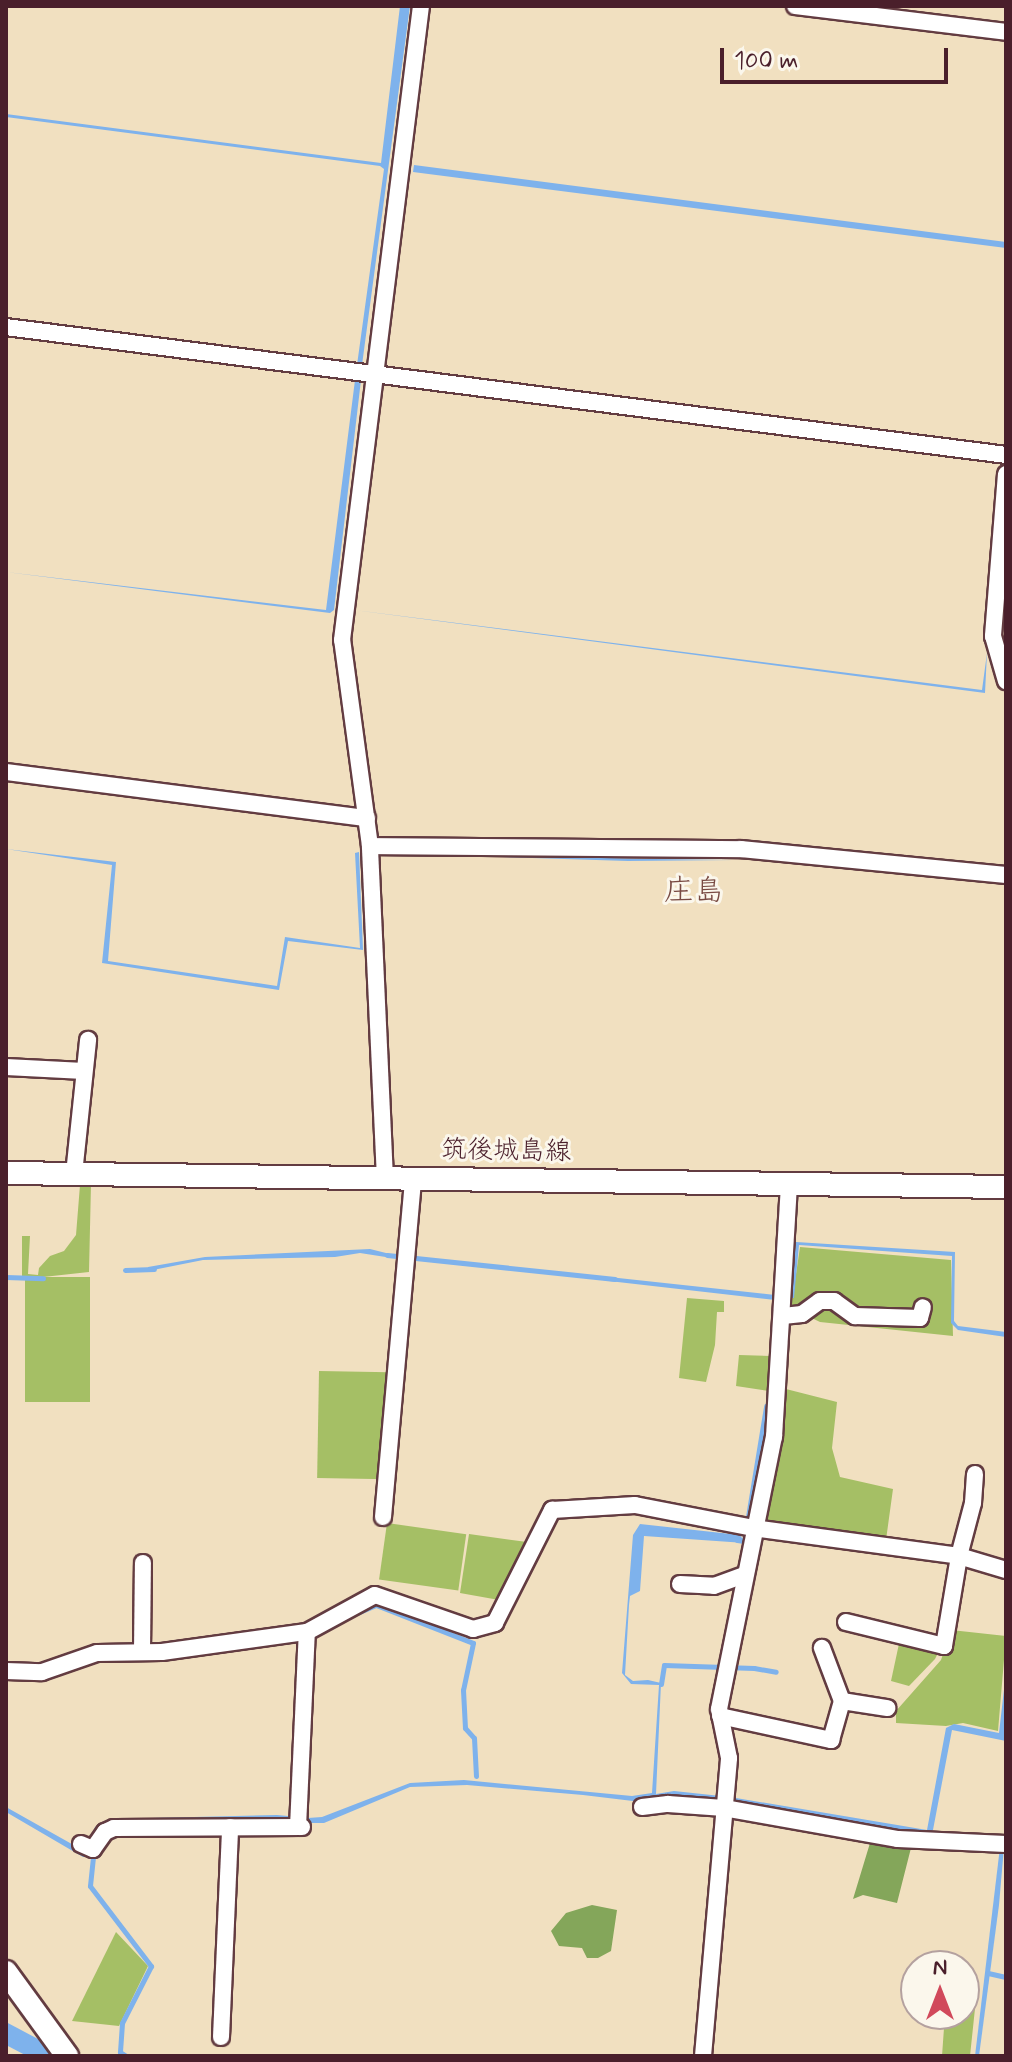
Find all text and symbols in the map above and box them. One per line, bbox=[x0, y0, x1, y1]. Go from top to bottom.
scale bar bbox=[724, 32, 952, 82]
text: 100 m bbox=[734, 46, 798, 77]
district label: 庄島 bbox=[664, 874, 724, 910]
street label: 筑後城島線 bbox=[441, 1135, 571, 1169]
north arrow bbox=[900, 1950, 980, 2030]
text: N bbox=[933, 1954, 947, 1982]

